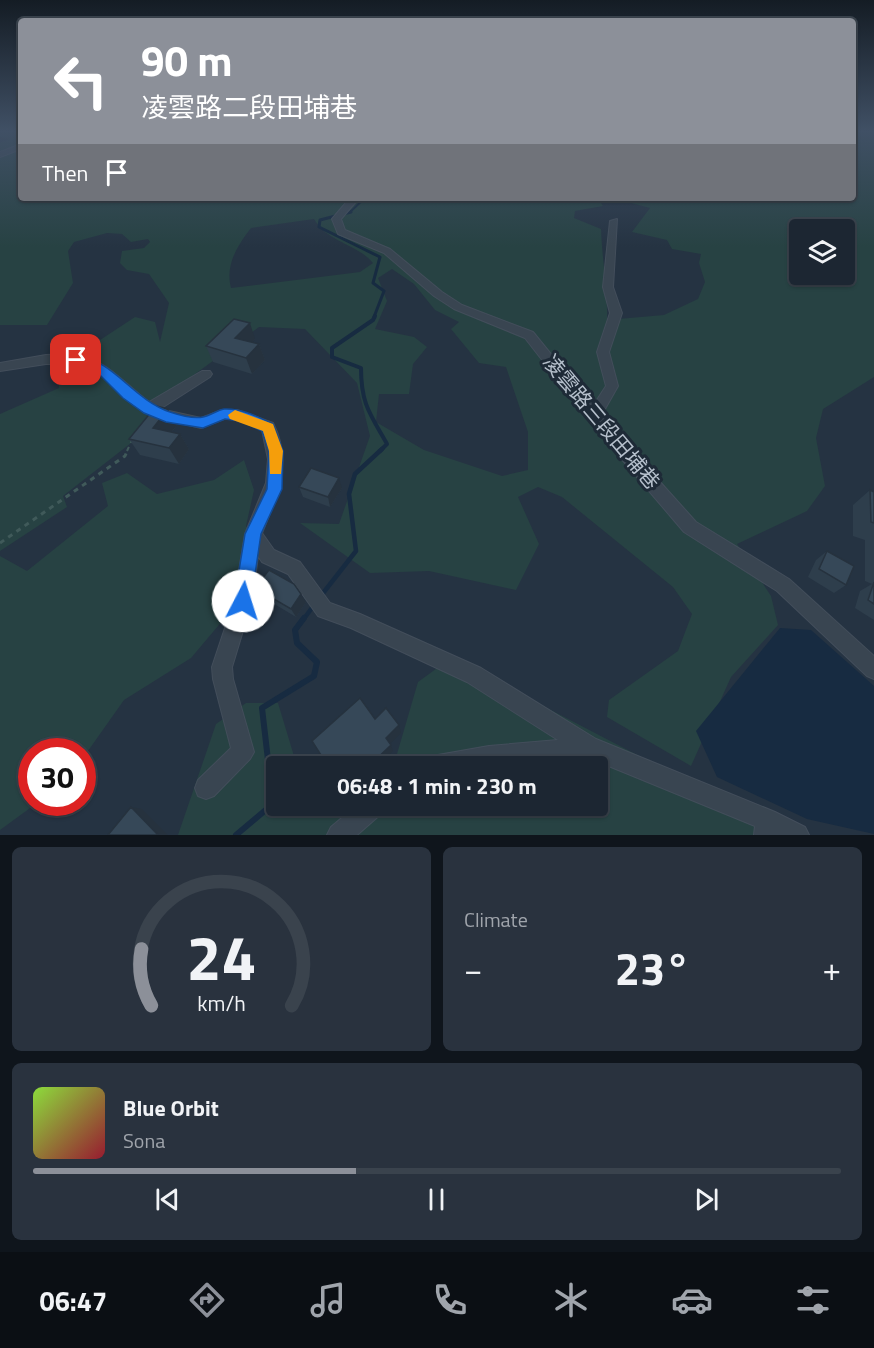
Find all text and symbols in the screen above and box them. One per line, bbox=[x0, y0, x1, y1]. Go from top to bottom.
text: 90 m bbox=[141, 28, 233, 92]
icon: left bbox=[42, 42, 120, 120]
text: 凌雲路二段田埔巷 bbox=[141, 86, 357, 127]
text: Then bbox=[42, 156, 88, 190]
icon: arrive bbox=[100, 156, 133, 189]
map controls bbox=[789, 219, 855, 285]
button: layers bbox=[789, 219, 855, 285]
pin bbox=[50, 334, 101, 385]
icon: arrive bbox=[59, 343, 92, 376]
street label: 凌雲路三段田埔巷 bbox=[536, 347, 668, 496]
position arrow bbox=[211, 569, 275, 633]
speed limit sign: 30 bbox=[18, 738, 96, 816]
text: 06:48 · 1 min · 230 m bbox=[337, 769, 537, 803]
text: Climate bbox=[464, 904, 528, 935]
text: 24 bbox=[187, 909, 256, 1004]
text: 23° bbox=[615, 934, 690, 1002]
text: − bbox=[464, 944, 482, 994]
text: + bbox=[823, 944, 841, 994]
text: km/h bbox=[197, 987, 246, 1019]
text: Blue Orbit bbox=[123, 1091, 219, 1125]
text: Sona bbox=[123, 1125, 165, 1156]
icon: previous bbox=[151, 1183, 184, 1216]
icon: pause bbox=[420, 1183, 453, 1216]
icon: next bbox=[690, 1183, 723, 1216]
icon: directions bbox=[186, 1279, 228, 1321]
icon: music bbox=[307, 1279, 349, 1321]
icon: phone bbox=[429, 1279, 471, 1321]
icon: climate bbox=[550, 1279, 592, 1321]
icon: car bbox=[671, 1279, 713, 1321]
icon: filters bbox=[792, 1279, 834, 1321]
text: 06:47 bbox=[40, 1280, 107, 1321]

